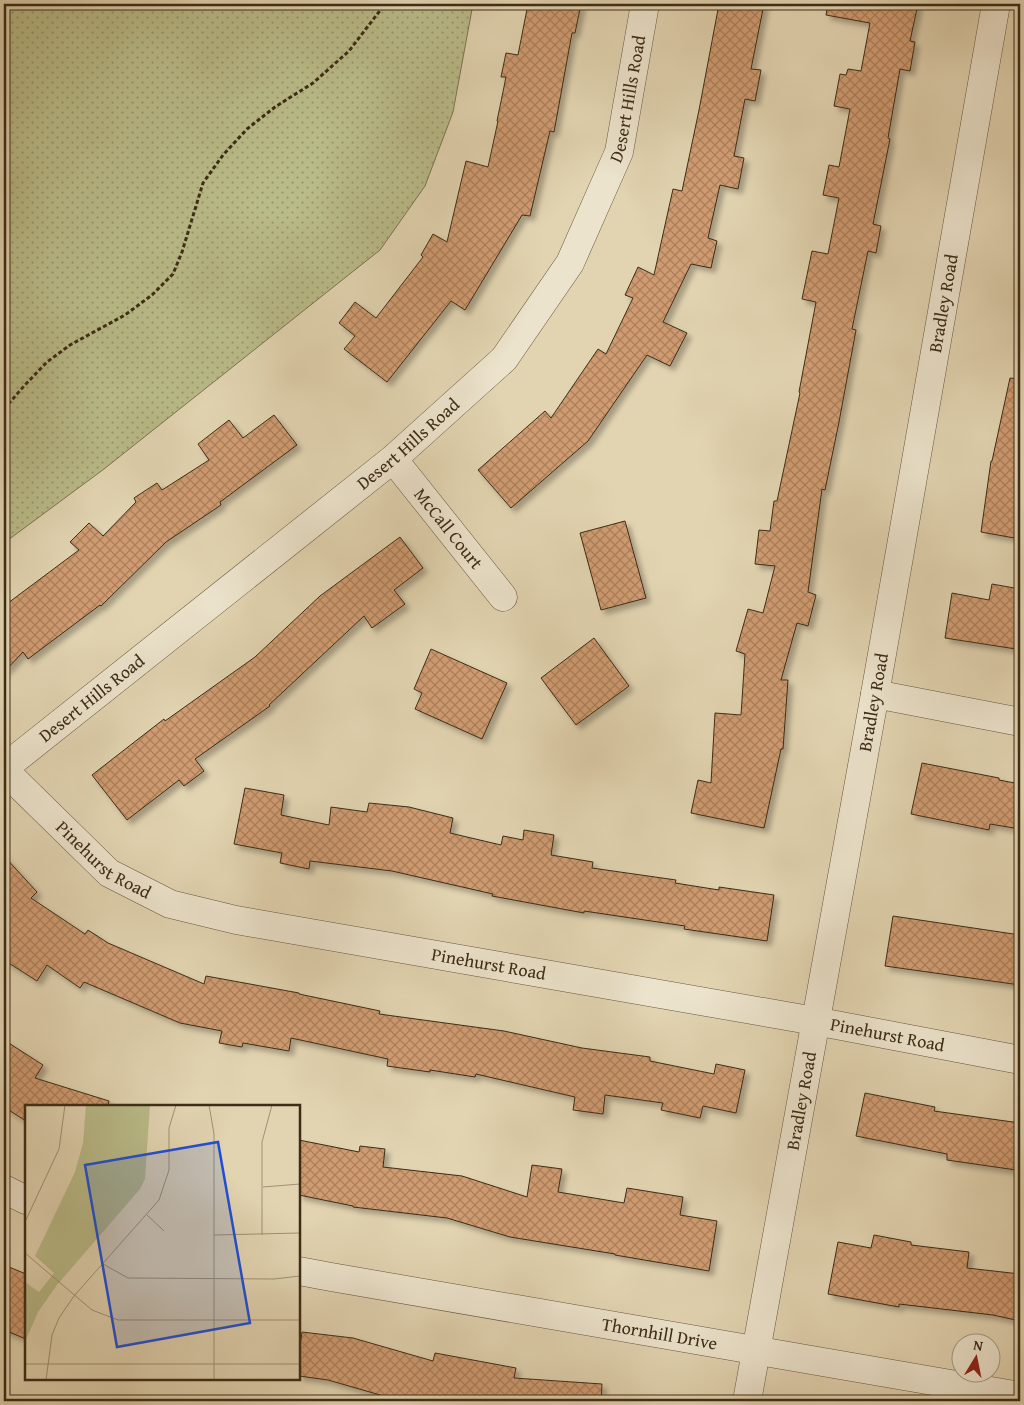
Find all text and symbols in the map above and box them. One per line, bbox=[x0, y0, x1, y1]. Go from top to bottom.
street label: Desert Hills Road bbox=[602, 33, 652, 167]
street label: Bradley Road bbox=[921, 252, 965, 355]
street label: Desert Hills Road bbox=[351, 391, 466, 496]
street label: McCall Court bbox=[408, 482, 490, 575]
street label: Desert Hills Road bbox=[33, 647, 150, 749]
street label: Bradley Road bbox=[851, 650, 895, 754]
street label: Pinehurst Road bbox=[50, 814, 157, 906]
street label: Pinehurst Road bbox=[430, 940, 549, 987]
street label: Pinehurst Road bbox=[828, 1010, 947, 1058]
street label: Bradley Road bbox=[779, 1049, 823, 1152]
inset map bbox=[25, 1105, 300, 1380]
street label: Thornhill Drive bbox=[600, 1310, 719, 1356]
north arrow bbox=[952, 1332, 1002, 1382]
text: N bbox=[972, 1335, 985, 1356]

